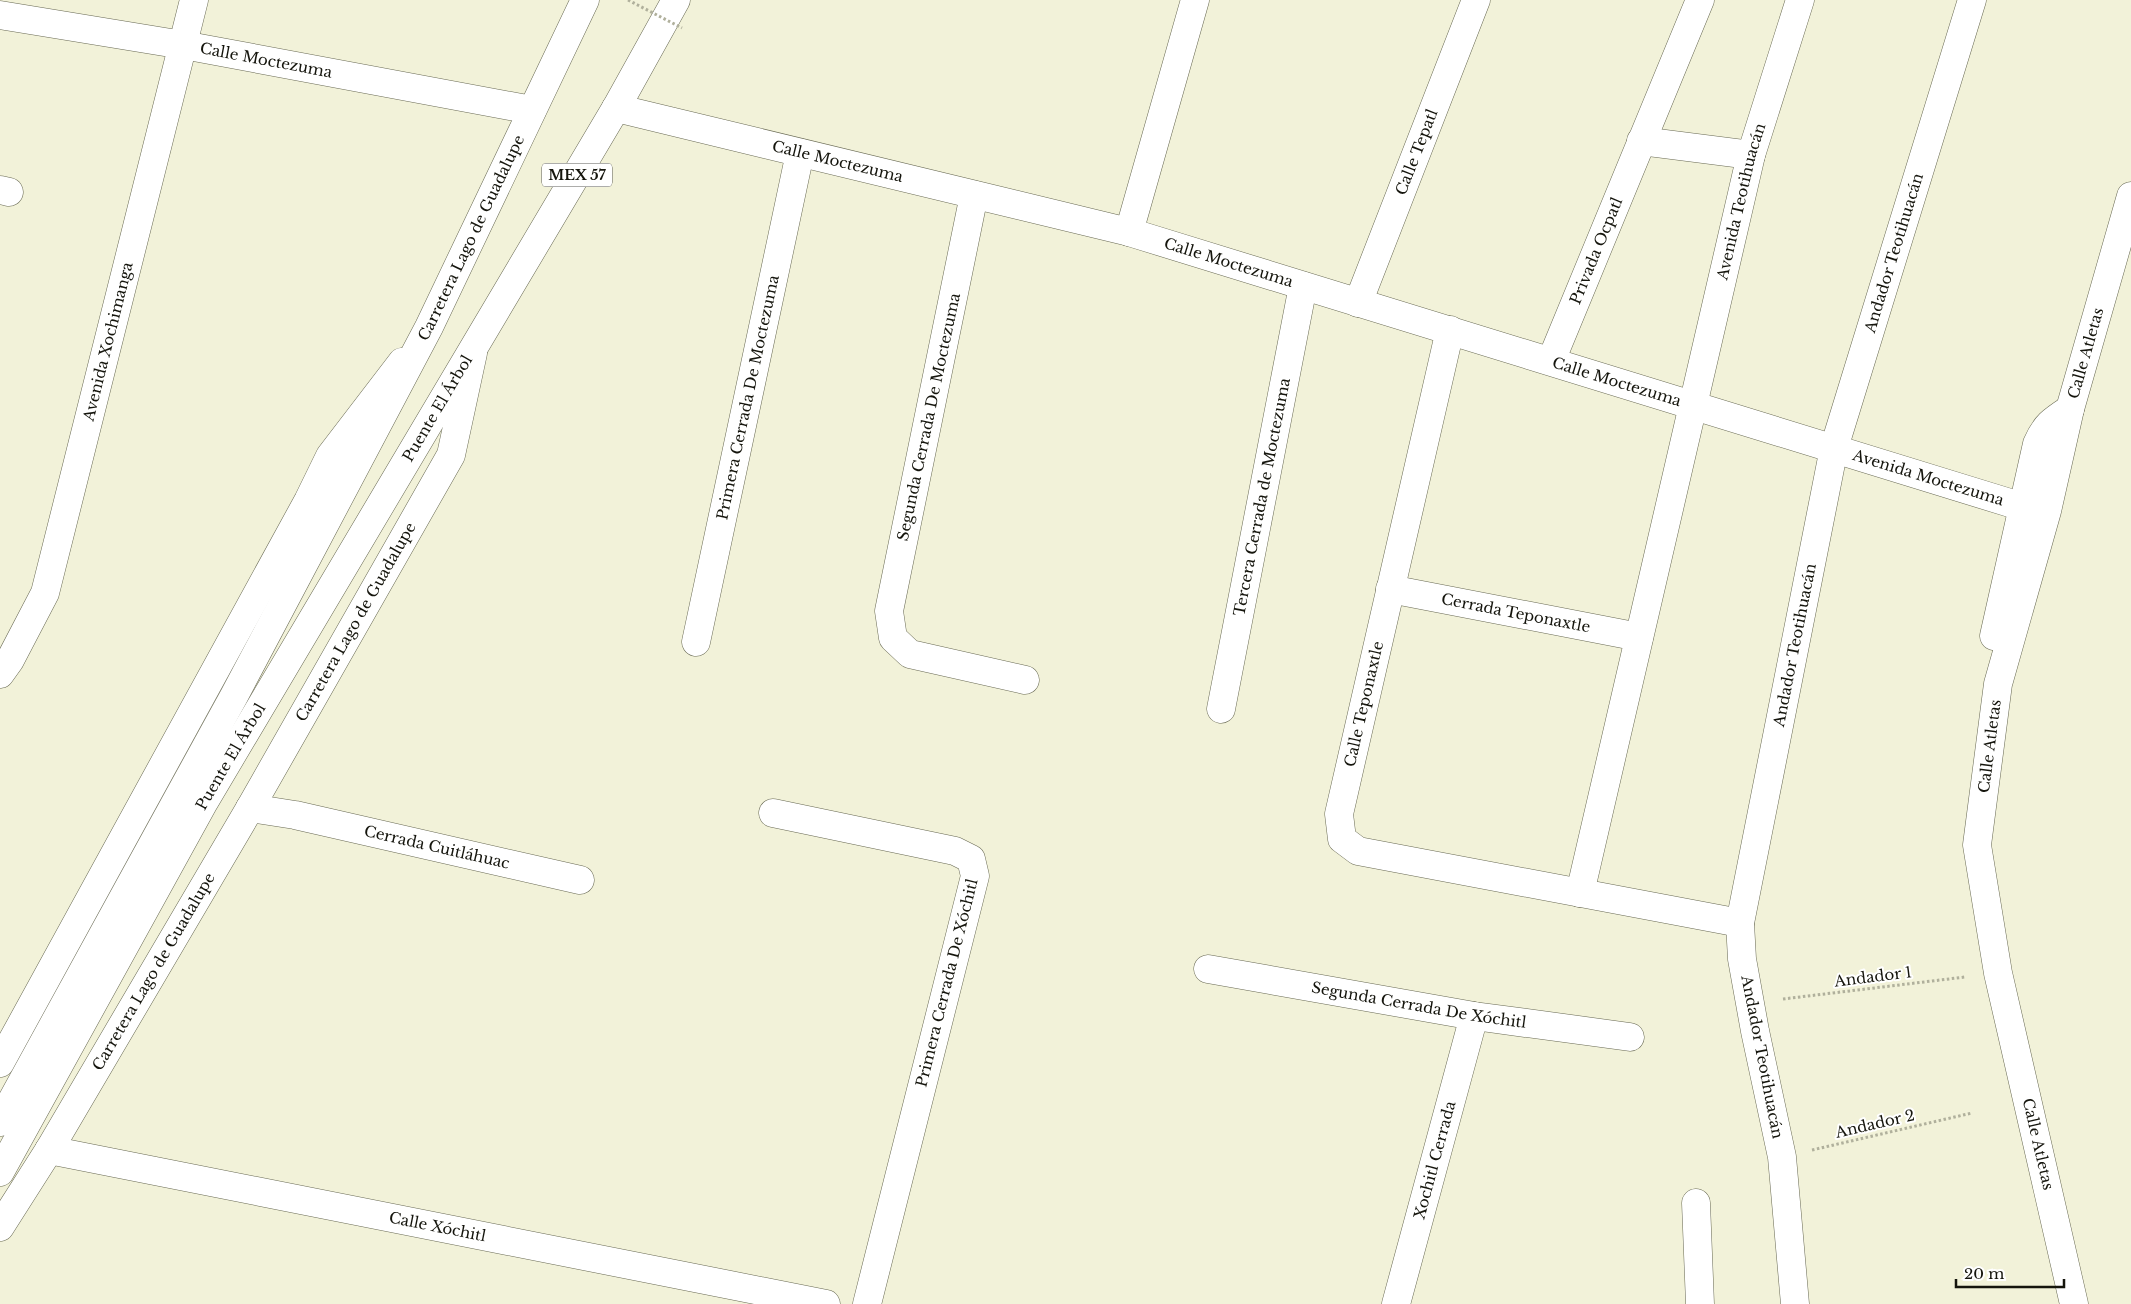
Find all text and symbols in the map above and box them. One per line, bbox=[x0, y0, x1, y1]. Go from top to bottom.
street label: Calle Moctezuma bbox=[199, 38, 334, 82]
street label: Calle Tepatl bbox=[1391, 106, 1442, 198]
street label: Avenida Teotihuacán bbox=[1712, 121, 1769, 283]
street label: Carretera Lago de Guadalupe bbox=[413, 132, 528, 344]
street label: Calle Moctezuma bbox=[770, 136, 906, 186]
road number: MEX 57 bbox=[542, 164, 612, 186]
street label: Andador Teotihuacán bbox=[1860, 171, 1927, 336]
street label: Privada Ocpatl bbox=[1565, 195, 1626, 307]
street label: Calle Moctezuma bbox=[1162, 233, 1296, 291]
street label: Avenida Xochimanga bbox=[78, 259, 137, 424]
street label: Primera Cerrada De Moctezuma bbox=[712, 272, 783, 522]
street label: Segunda Cerrada De Moctezuma bbox=[893, 290, 964, 543]
street label: Calle Atletas bbox=[2063, 305, 2108, 401]
street label: Puente El Árbol bbox=[398, 352, 476, 465]
street label: Calle Moctezuma bbox=[1550, 353, 1684, 411]
street label: Tercera Cerrada de Moctezuma bbox=[1229, 375, 1294, 618]
street label: Avenida Moctezuma bbox=[1850, 445, 2007, 510]
street label: Carretera Lago de Guadalupe bbox=[291, 519, 420, 725]
street label: Andador Teotihuacán bbox=[1769, 562, 1820, 729]
street label: Cerrada Teponaxtle bbox=[1440, 589, 1592, 636]
street label: Calle Teponaxtle bbox=[1340, 639, 1387, 769]
street label: Calle Atletas bbox=[1974, 698, 2005, 794]
street label: Puente El Árbol bbox=[191, 700, 269, 813]
street label: Cerrada Cuitláhuac bbox=[362, 821, 512, 873]
street label: Carretera Lago de Guadalupe bbox=[88, 869, 219, 1074]
street label: Primera Cerrada De Xóchitl bbox=[911, 877, 982, 1089]
street label: Andador 1 bbox=[1832, 962, 1913, 991]
street label: Andador Teotihuacán bbox=[1737, 973, 1788, 1140]
street label: Segunda Cerrada De Xóchitl bbox=[1310, 977, 1528, 1032]
street label: Calle Atletas bbox=[2019, 1096, 2058, 1192]
street label: Xochitl Cerrada bbox=[1409, 1098, 1460, 1221]
street label: Andador 2 bbox=[1833, 1105, 1916, 1142]
street label: Calle Xóchitl bbox=[387, 1208, 488, 1245]
scale bar bbox=[1956, 1256, 2064, 1288]
text: 20 m bbox=[1964, 1264, 2004, 1283]

